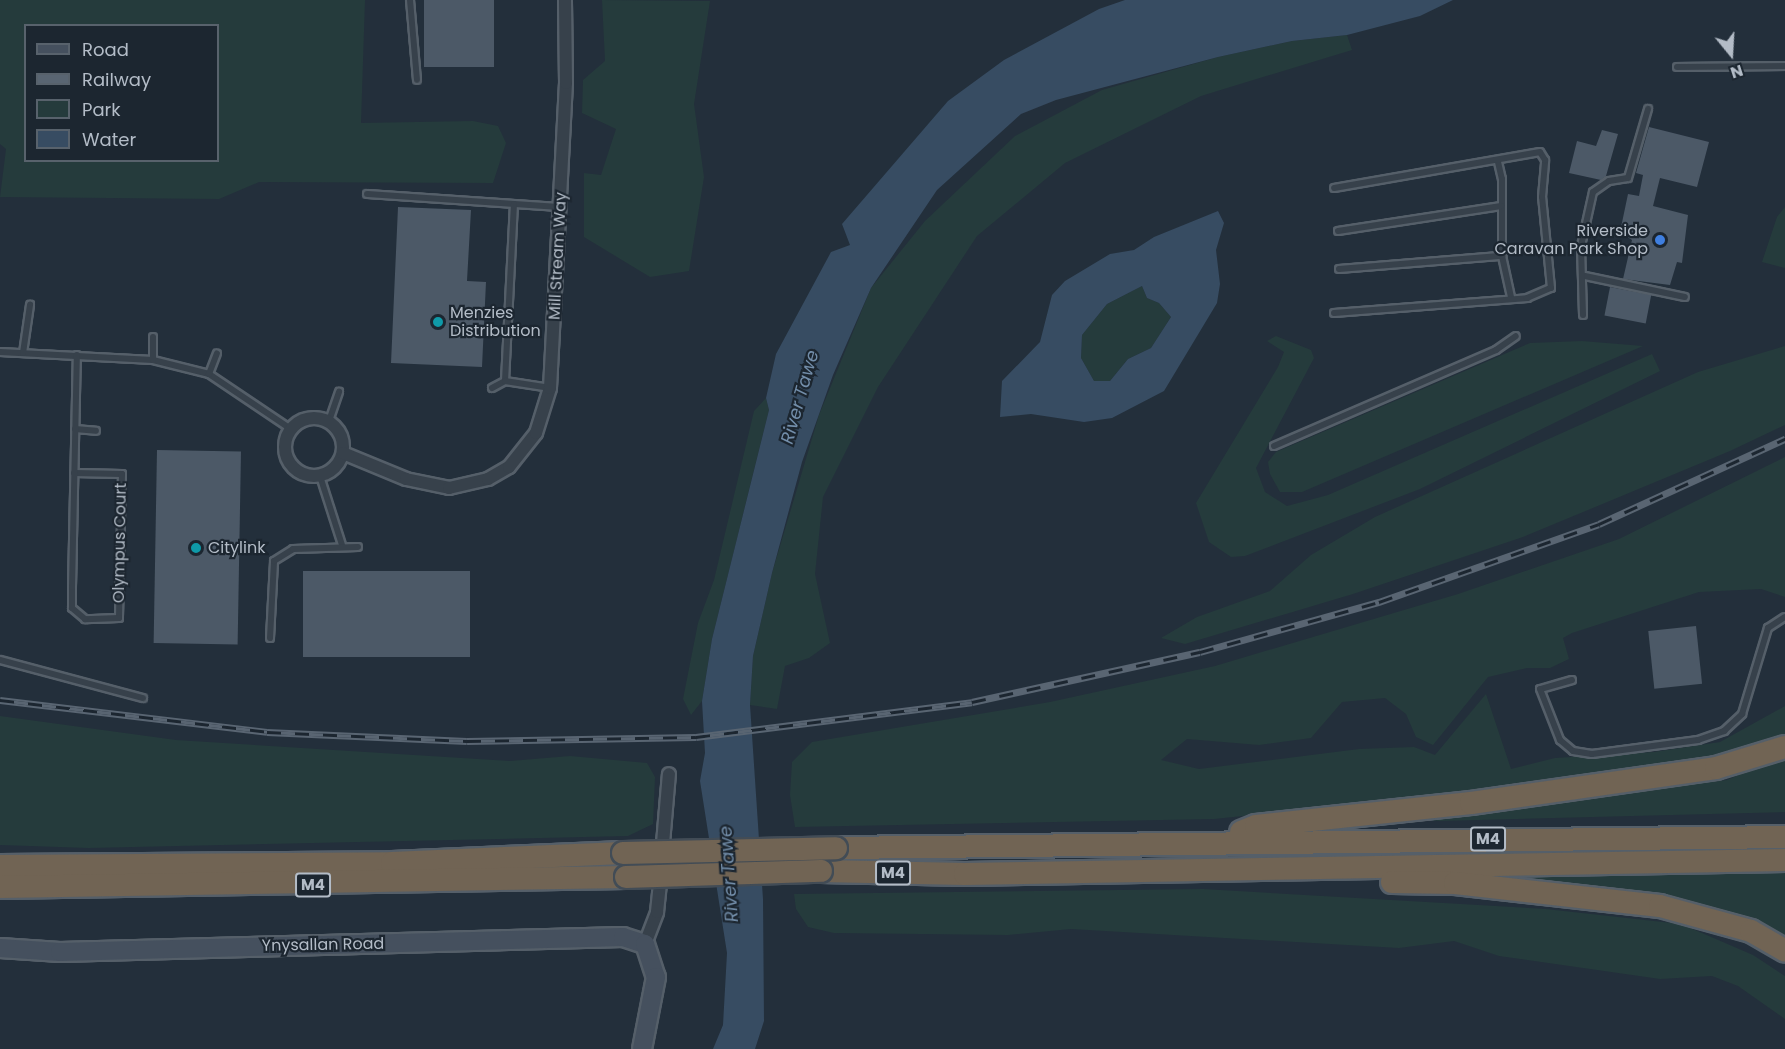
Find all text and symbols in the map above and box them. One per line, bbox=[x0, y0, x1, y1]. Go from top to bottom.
legend bbox=[24, 24, 219, 162]
north arrow bbox=[1701, 24, 1761, 84]
text: Road bbox=[82, 37, 129, 62]
text: N bbox=[1727, 59, 1746, 84]
text: Railway bbox=[82, 67, 151, 92]
text: Park bbox=[82, 97, 121, 122]
text: Water bbox=[82, 127, 136, 152]
street label: Mill Stream Way bbox=[545, 192, 571, 320]
place label: Riverside Caravan Park Shop bbox=[1494, 221, 1648, 259]
marker: Riverside Caravan Park Shop bbox=[1653, 233, 1667, 247]
place label: Menzies Distribution bbox=[450, 303, 541, 341]
marker: Menzies Distribution bbox=[431, 315, 445, 329]
water label: River Tawe bbox=[776, 348, 824, 446]
street label: Olympus Court bbox=[109, 483, 131, 603]
place label: Citylink bbox=[208, 538, 265, 558]
marker: Citylink bbox=[189, 541, 203, 555]
water label: River Tawe bbox=[715, 825, 743, 923]
road number: M4 bbox=[1470, 827, 1506, 851]
road number: M4 bbox=[875, 861, 911, 885]
road number: M4 bbox=[295, 873, 331, 897]
street label: Ynysallan Road bbox=[262, 934, 384, 956]

